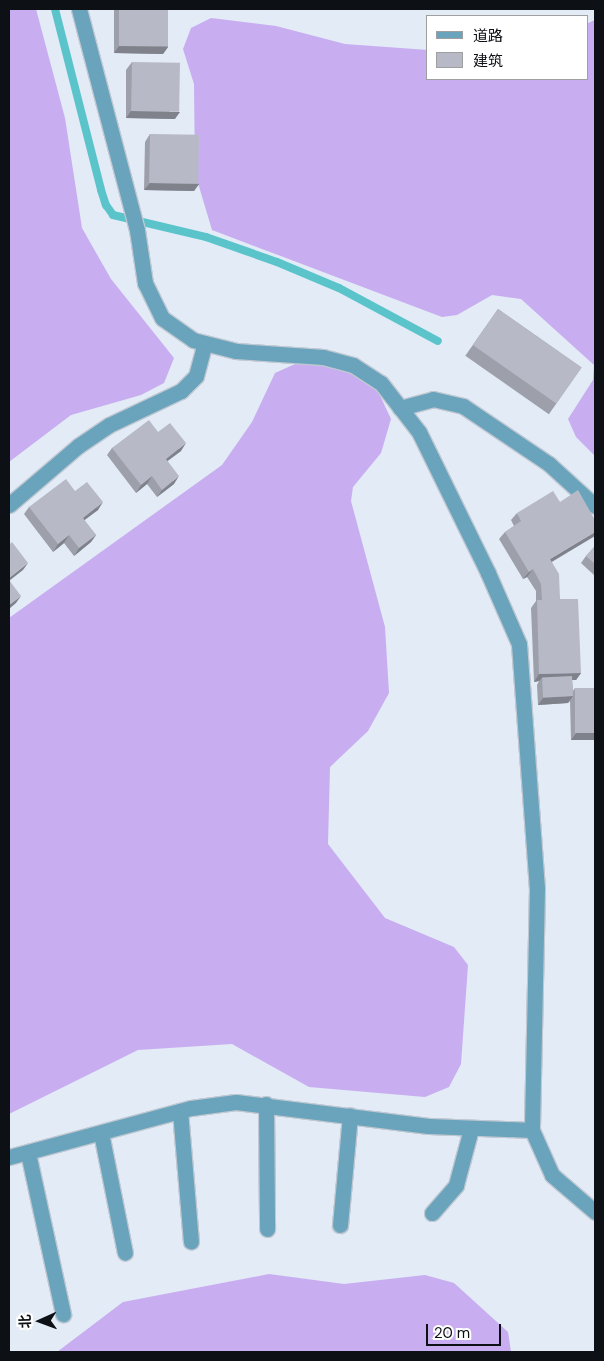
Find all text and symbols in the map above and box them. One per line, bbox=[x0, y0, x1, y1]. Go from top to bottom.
legend bbox=[426, 15, 589, 80]
text: 道路 bbox=[473, 26, 503, 46]
text: 建筑 bbox=[473, 51, 503, 71]
north arrow bbox=[15, 1296, 65, 1346]
text: 北 bbox=[16, 1314, 34, 1329]
scale bar bbox=[429, 1314, 504, 1346]
text: 20 m bbox=[434, 1323, 470, 1343]

